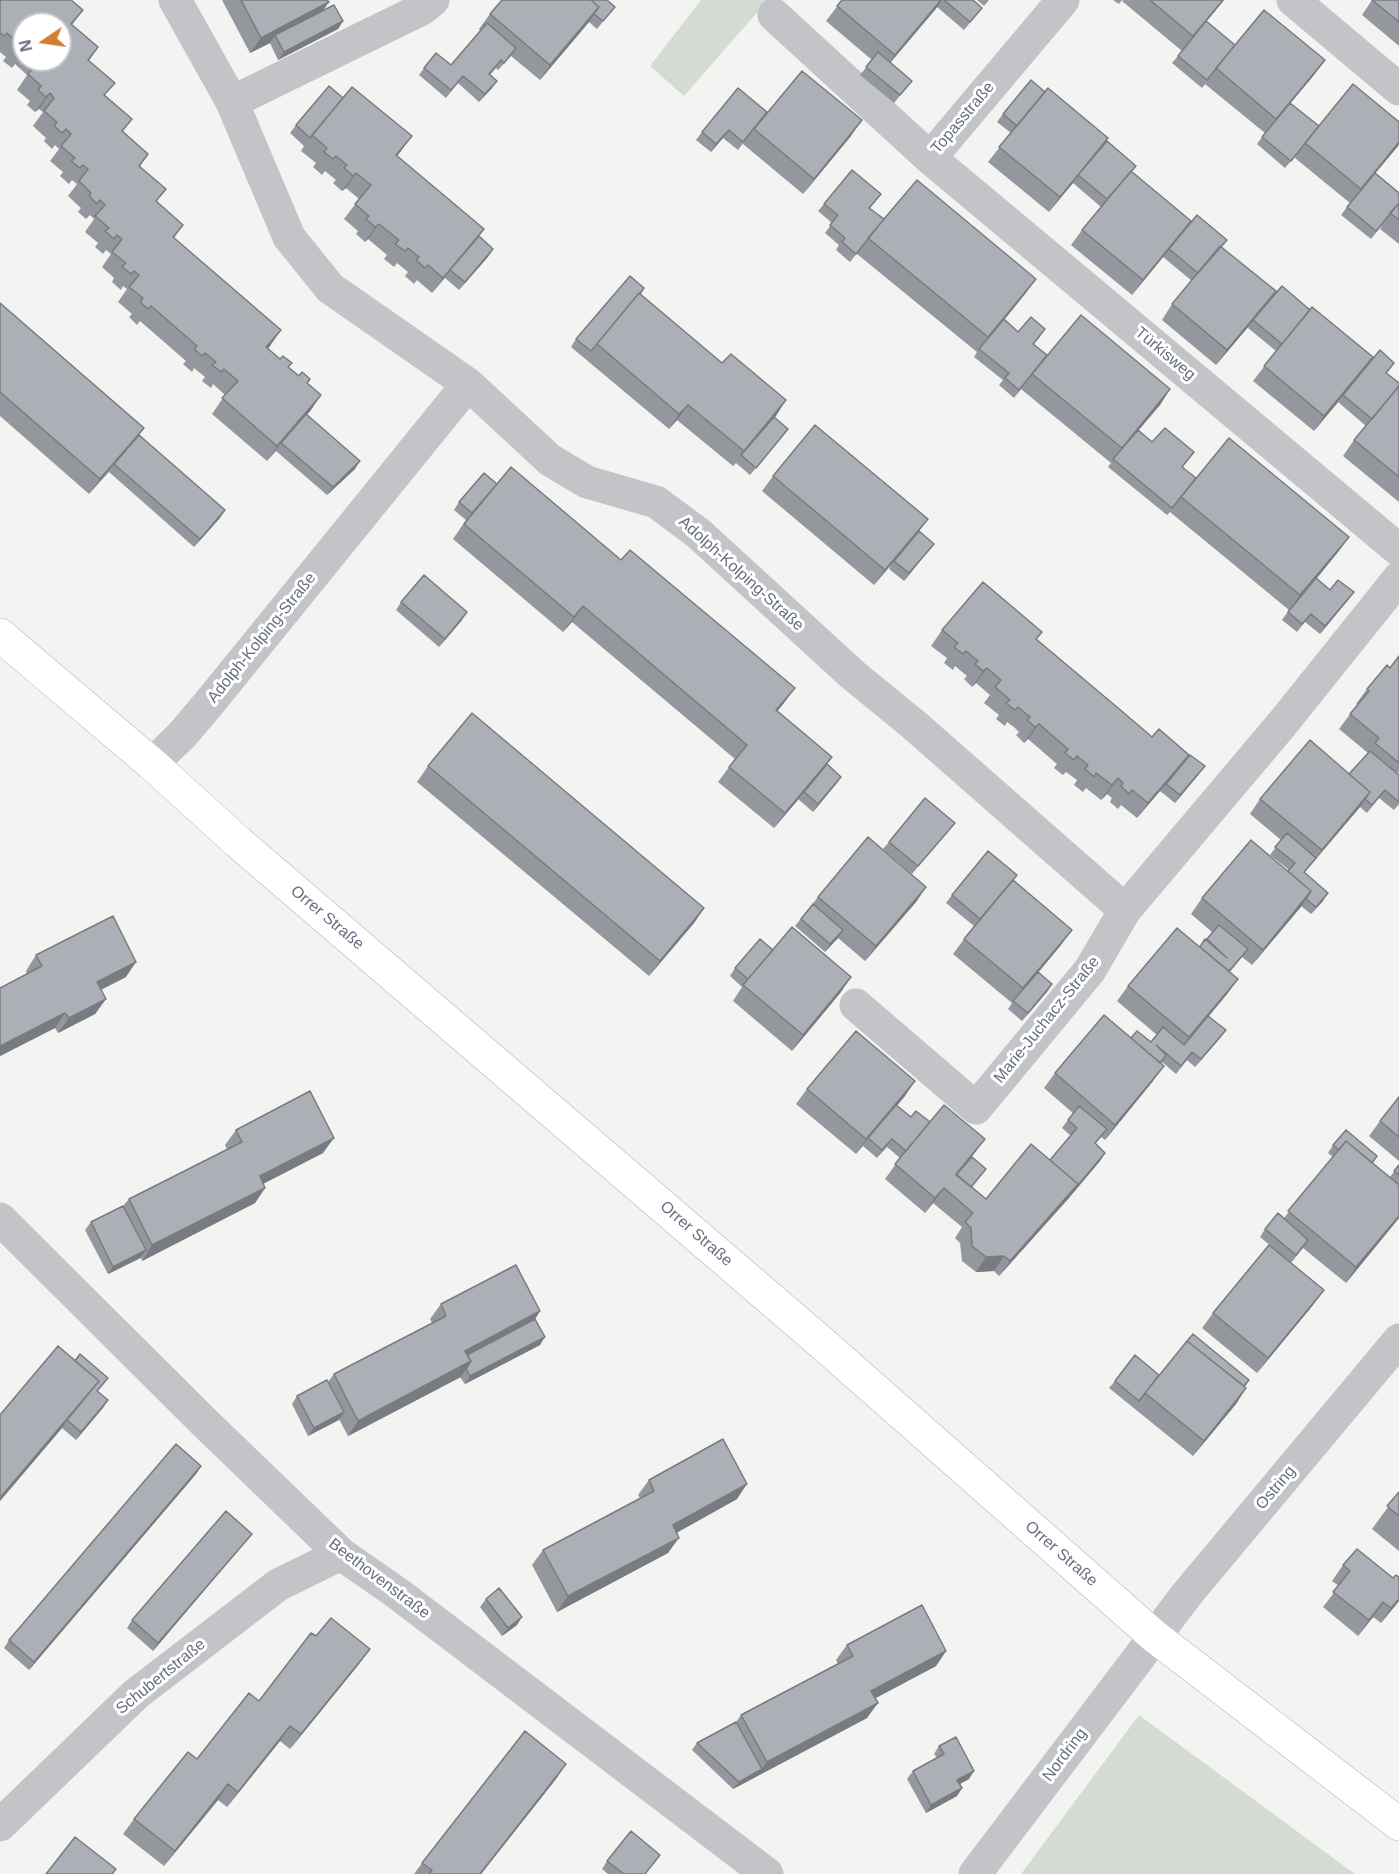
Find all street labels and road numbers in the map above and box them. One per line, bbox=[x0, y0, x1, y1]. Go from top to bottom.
street label: Topasstraße bbox=[927, 78, 999, 158]
street label: Türkisweg bbox=[1131, 323, 1199, 385]
street label: Adolph-Kolping-Straße bbox=[674, 513, 808, 635]
street label: Adolph-Kolping-Straße bbox=[204, 569, 320, 707]
street label: Orrer Straße bbox=[286, 882, 368, 954]
street label: Marie-Juchacz-Straße bbox=[990, 953, 1104, 1087]
street label: Orrer Straße bbox=[656, 1197, 736, 1271]
street label: Ostring bbox=[1252, 1462, 1300, 1514]
street label: Orrer Straße bbox=[1021, 1517, 1101, 1591]
street label: Beethovenstraße bbox=[325, 1535, 433, 1623]
street label: Schubertstraße bbox=[112, 1635, 210, 1719]
street label: Nordring bbox=[1039, 1725, 1091, 1785]

